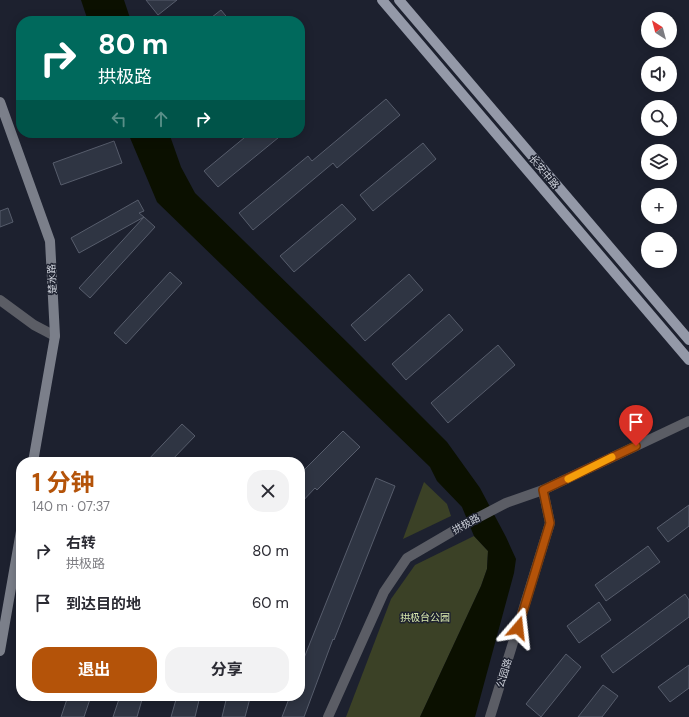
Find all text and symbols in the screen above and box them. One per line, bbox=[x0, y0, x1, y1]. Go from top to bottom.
north arrow bbox=[641, 12, 677, 48]
map controls bbox=[641, 12, 677, 268]
text: 80 m bbox=[98, 26, 168, 63]
icon: right bbox=[32, 32, 84, 84]
button: sound bbox=[641, 56, 677, 92]
text: 拱极路 bbox=[98, 65, 152, 89]
button: search bbox=[641, 100, 677, 136]
icon: left bbox=[108, 108, 130, 130]
icon: ahead bbox=[150, 108, 172, 130]
icon: right bbox=[192, 108, 214, 130]
button: layers bbox=[641, 144, 677, 180]
street label: 长安中路 bbox=[526, 153, 562, 191]
button: + bbox=[641, 188, 677, 224]
button: − bbox=[641, 232, 677, 268]
street label: 楚水路 bbox=[45, 264, 59, 294]
pin bbox=[619, 405, 653, 446]
icon: arrive bbox=[625, 411, 647, 433]
text: 1 分钟 bbox=[32, 467, 94, 498]
button: close bbox=[247, 470, 289, 512]
text: 140 m · 07:37 bbox=[32, 498, 110, 515]
street label: 拱极路 bbox=[450, 511, 482, 537]
text: 右转 bbox=[66, 533, 96, 553]
icon: right bbox=[32, 540, 54, 562]
text: 80 m bbox=[252, 541, 289, 561]
text: 拱极路 bbox=[66, 555, 105, 572]
icon: arrive bbox=[32, 592, 54, 614]
text: 60 m bbox=[252, 593, 289, 613]
text: 到达目的地 bbox=[66, 594, 141, 614]
position arrow bbox=[497, 607, 539, 649]
park label: 拱极台公园 bbox=[400, 611, 450, 624]
button: 退出 bbox=[32, 647, 157, 693]
button: 分享 bbox=[165, 647, 289, 693]
street label: 公园路 bbox=[493, 657, 515, 689]

